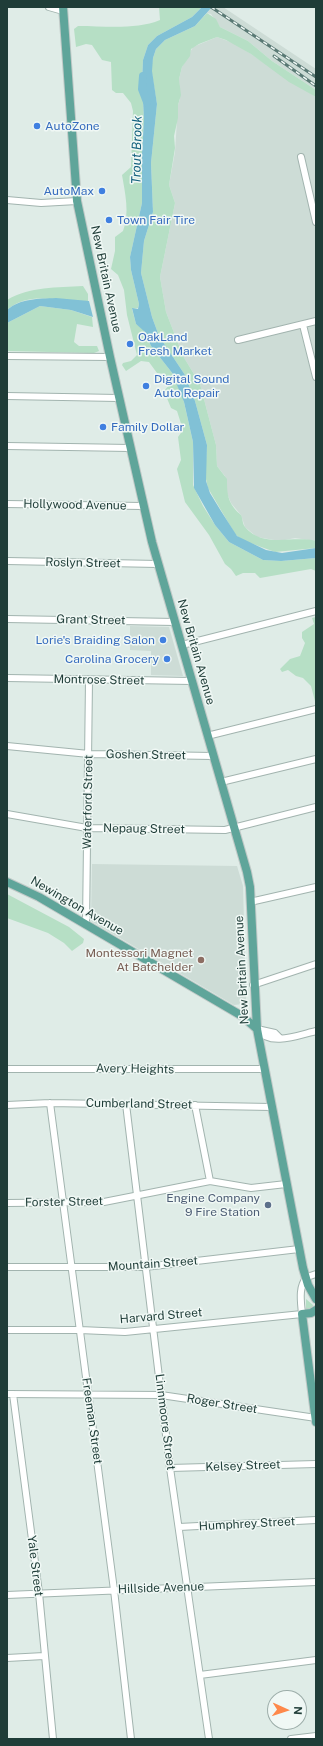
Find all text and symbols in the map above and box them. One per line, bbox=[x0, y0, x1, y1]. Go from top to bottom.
water label: Trout Brook bbox=[129, 116, 145, 184]
place label: AutoZone bbox=[45, 119, 100, 133]
marker: AutoZone bbox=[32, 121, 42, 131]
place label: AutoMax bbox=[44, 184, 94, 198]
marker: AutoMax bbox=[97, 186, 107, 196]
place label: Town Fair Tire bbox=[117, 213, 195, 227]
marker: Town Fair Tire bbox=[104, 215, 114, 225]
street label: New Britain Avenue bbox=[88, 224, 124, 334]
place label: OakLand Fresh Market bbox=[138, 330, 212, 358]
marker: OakLand Fresh Market bbox=[125, 339, 135, 349]
place label: Digital Sound Auto Repair bbox=[154, 372, 229, 400]
marker: Digital Sound Auto Repair bbox=[141, 381, 151, 391]
place label: Family Dollar bbox=[111, 420, 184, 434]
marker: Family Dollar bbox=[98, 422, 108, 432]
street label: Hollywood Avenue bbox=[23, 497, 127, 513]
street label: Roslyn Street bbox=[45, 555, 121, 571]
street label: New Britain Avenue bbox=[174, 598, 218, 706]
street label: Grant Street bbox=[56, 612, 126, 628]
place label: Lorie's Braiding Salon bbox=[35, 633, 155, 647]
marker: Lorie's Braiding Salon bbox=[158, 635, 168, 645]
place label: Carolina Grocery bbox=[65, 652, 159, 666]
marker: Carolina Grocery bbox=[162, 654, 172, 664]
street label: Montrose Street bbox=[53, 672, 145, 688]
street label: Goshen Street bbox=[106, 747, 186, 763]
street label: Waterford Street bbox=[80, 755, 96, 849]
street label: Nepaug Street bbox=[103, 821, 185, 837]
street label: Newington Avenue bbox=[28, 874, 126, 938]
street label: New Britain Avenue bbox=[232, 915, 252, 1025]
place label: Montessori Magnet At Batchelder bbox=[85, 946, 193, 974]
marker: Montessori Magnet At Batchelder bbox=[196, 955, 206, 965]
street label: Avery Heights bbox=[96, 1061, 174, 1077]
street label: Cumberland Street bbox=[86, 1096, 192, 1112]
place label: Engine Company 9 Fire Station bbox=[166, 1191, 260, 1219]
street label: Forster Street bbox=[25, 1194, 103, 1210]
marker: Engine Company 9 Fire Station bbox=[263, 1200, 273, 1210]
street label: Mountain Street bbox=[107, 1254, 199, 1274]
street label: Harvard Street bbox=[119, 1305, 203, 1327]
street label: Linnmoore Street bbox=[152, 1373, 178, 1471]
street label: Freeman Street bbox=[79, 1377, 105, 1465]
street label: Roger Street bbox=[186, 1391, 258, 1417]
street label: Kelsey Street bbox=[205, 1457, 281, 1475]
street label: Humphrey Street bbox=[199, 1514, 295, 1534]
street label: Yale Street bbox=[24, 1535, 46, 1597]
street label: Hillside Avenue bbox=[118, 1579, 204, 1597]
north arrow bbox=[267, 1690, 307, 1730]
text: N bbox=[292, 1706, 304, 1715]

